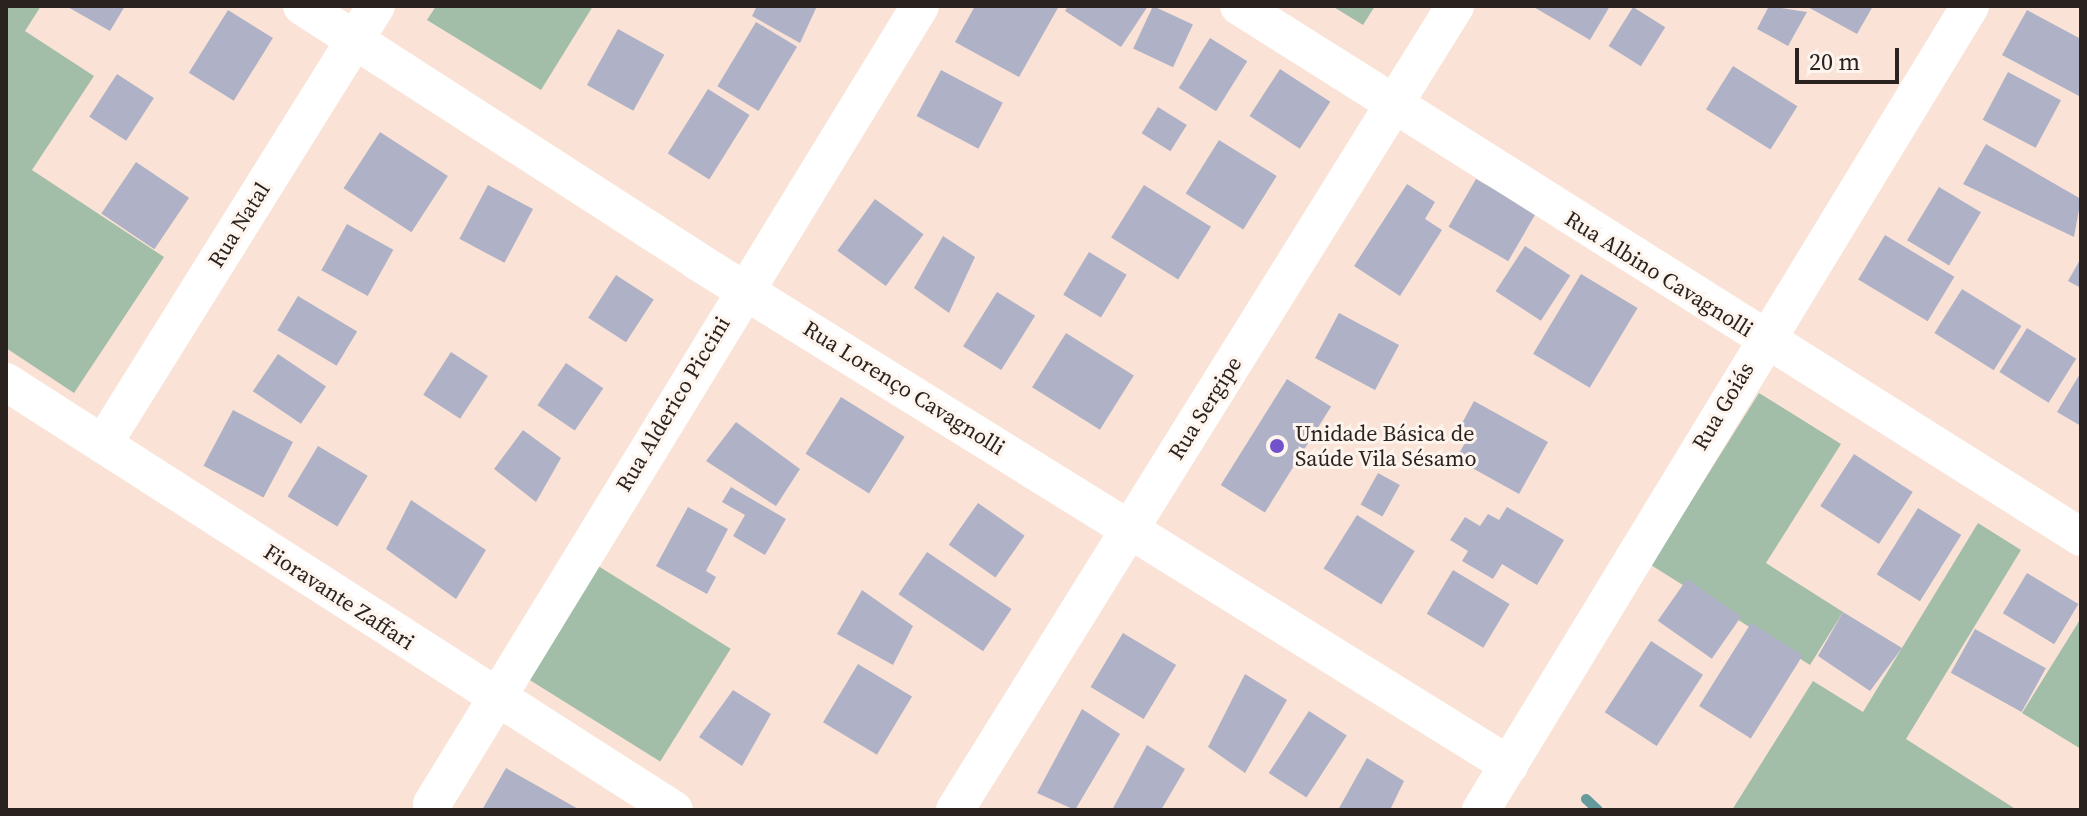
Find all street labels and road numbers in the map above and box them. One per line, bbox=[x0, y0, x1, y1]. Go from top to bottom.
street label: Rua Natal bbox=[203, 178, 275, 272]
street label: Rua Albino Cavagnolli bbox=[1560, 205, 1758, 343]
street label: Rua Alderico Piccini bbox=[610, 312, 736, 496]
street label: Rua Lorenço Cavagnolli bbox=[798, 315, 1010, 461]
street label: Rua Sergipe bbox=[1163, 352, 1247, 464]
street label: Rua Goiás bbox=[1687, 357, 1759, 455]
street label: Fioravante Zaffari bbox=[259, 538, 419, 656]

